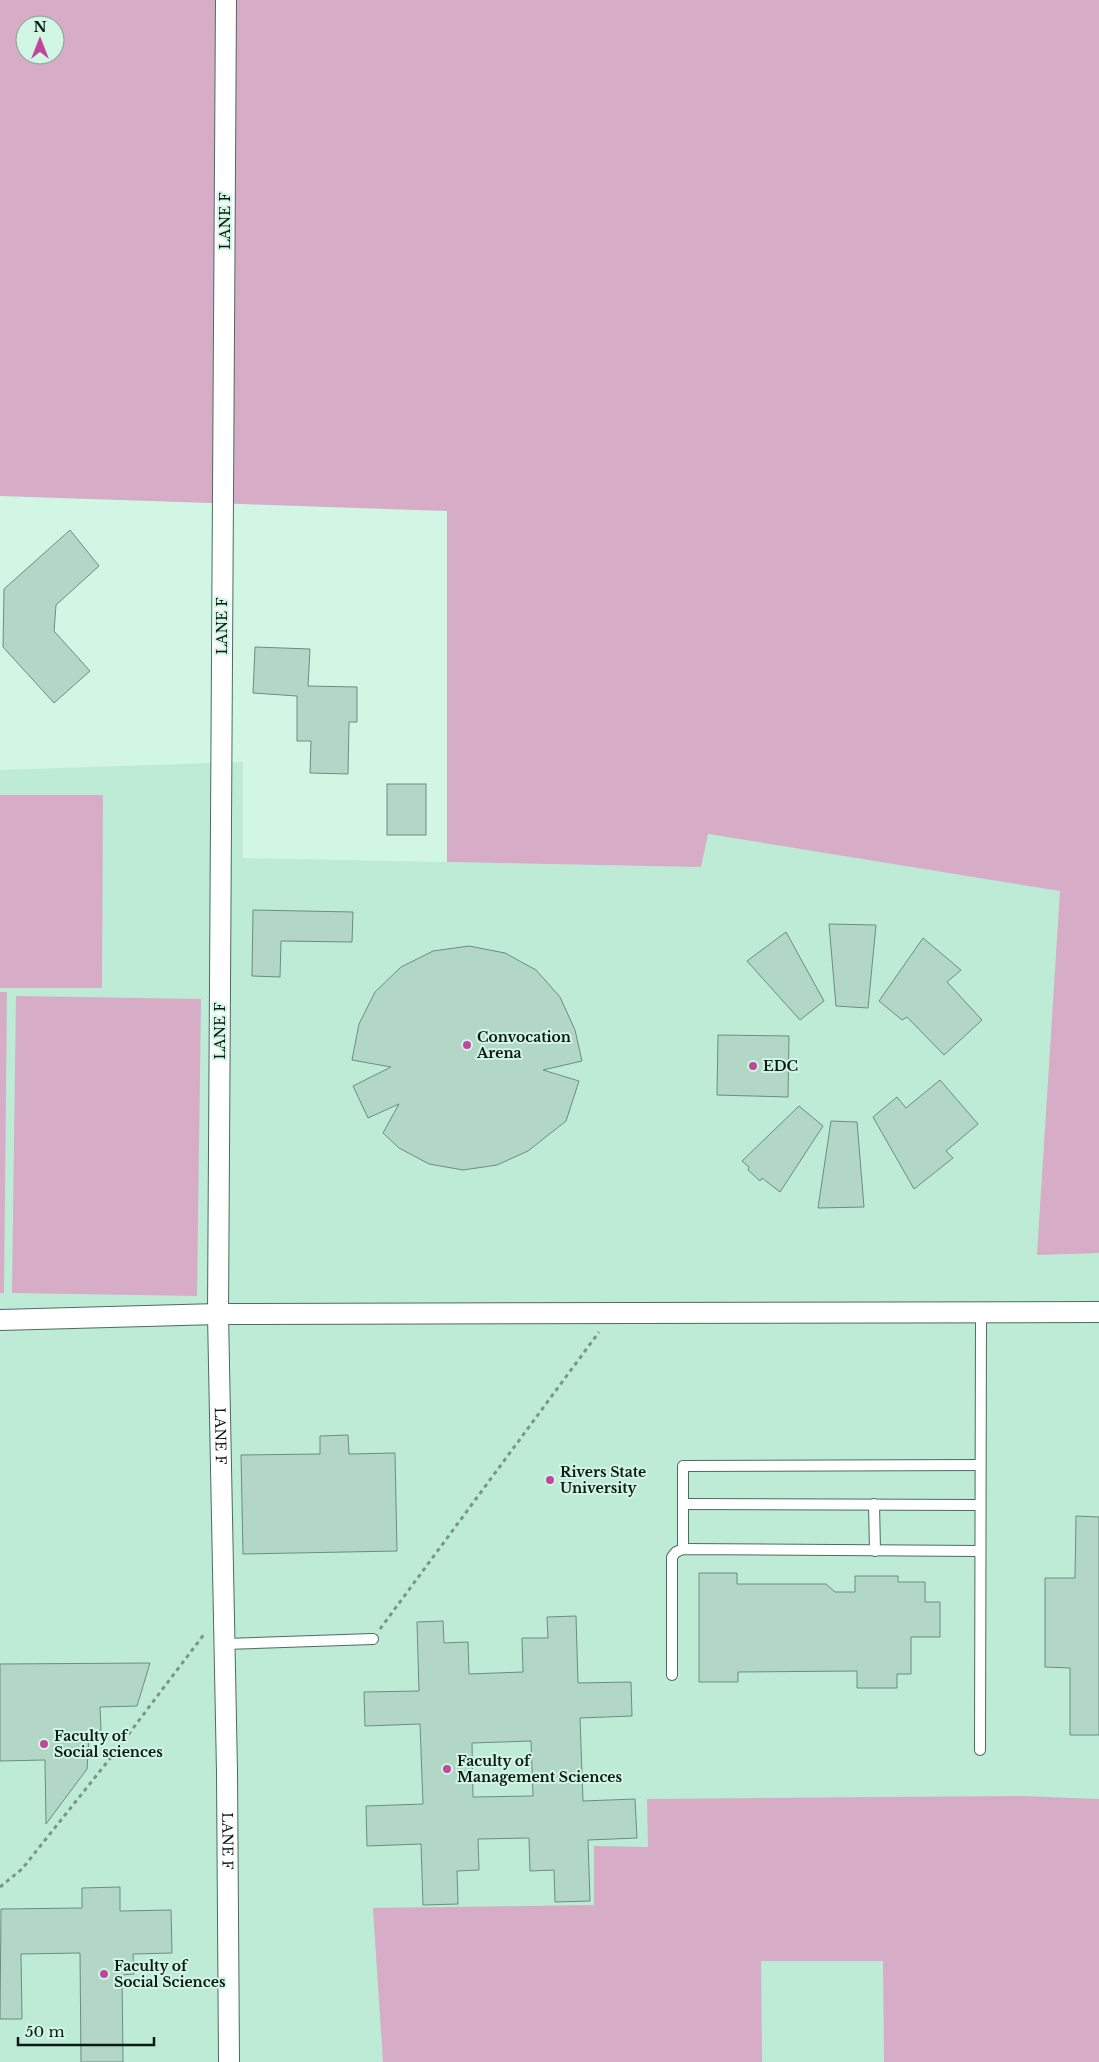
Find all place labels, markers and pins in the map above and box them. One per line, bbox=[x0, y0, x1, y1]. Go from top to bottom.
place label: Convocation Arena bbox=[476, 1028, 571, 1062]
marker: Convocation Arena bbox=[461, 1039, 473, 1051]
place label: EDC bbox=[763, 1057, 798, 1075]
marker: EDC bbox=[747, 1060, 759, 1072]
place label: Rivers State University bbox=[560, 1463, 646, 1497]
marker: Rivers State University bbox=[544, 1474, 556, 1486]
place label: Faculty of Social sciences bbox=[54, 1727, 163, 1761]
marker: Faculty of Social sciences bbox=[38, 1738, 50, 1750]
place label: Faculty of Management Sciences bbox=[457, 1752, 623, 1786]
marker: Faculty of Management Sciences bbox=[441, 1763, 453, 1775]
place label: Faculty of Social Sciences bbox=[114, 1957, 226, 1991]
marker: Faculty of Social Sciences bbox=[98, 1968, 110, 1980]

